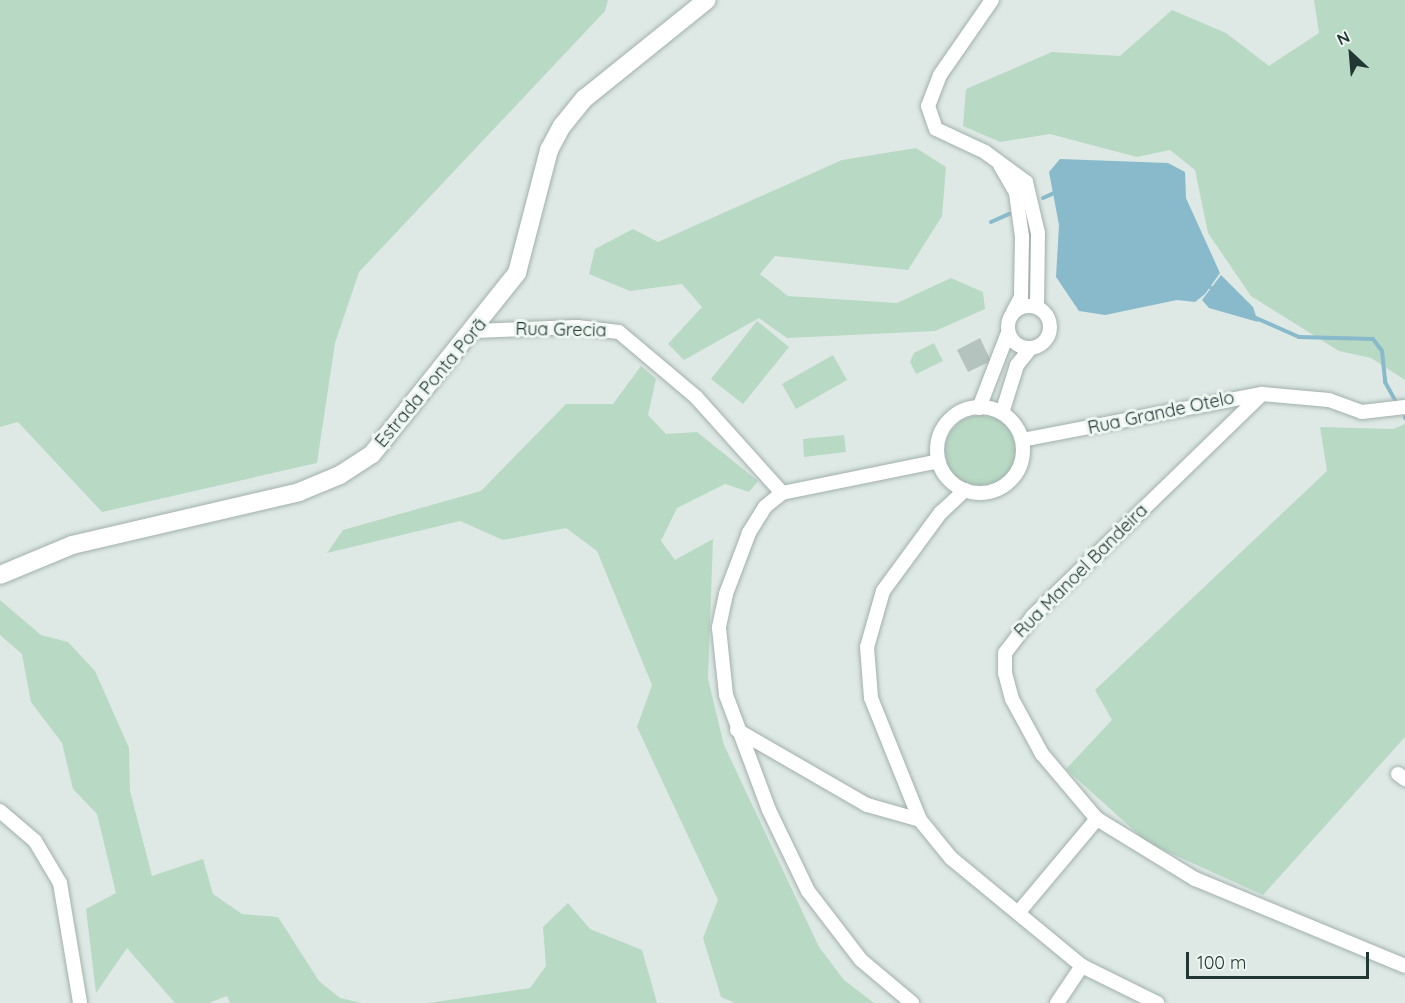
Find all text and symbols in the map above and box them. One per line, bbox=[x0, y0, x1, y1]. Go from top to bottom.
north arrow bbox=[1321, 24, 1381, 84]
text: N bbox=[1333, 26, 1353, 49]
street label: Estrada Ponta Porã bbox=[371, 314, 491, 452]
street label: Rua Grecia bbox=[515, 318, 607, 342]
street label: Rua Grande Otelo bbox=[1086, 387, 1236, 439]
street label: Rua Manoel Bandeira bbox=[1010, 500, 1152, 642]
scale bar bbox=[1189, 940, 1372, 978]
text: 100 m bbox=[1197, 951, 1246, 974]

